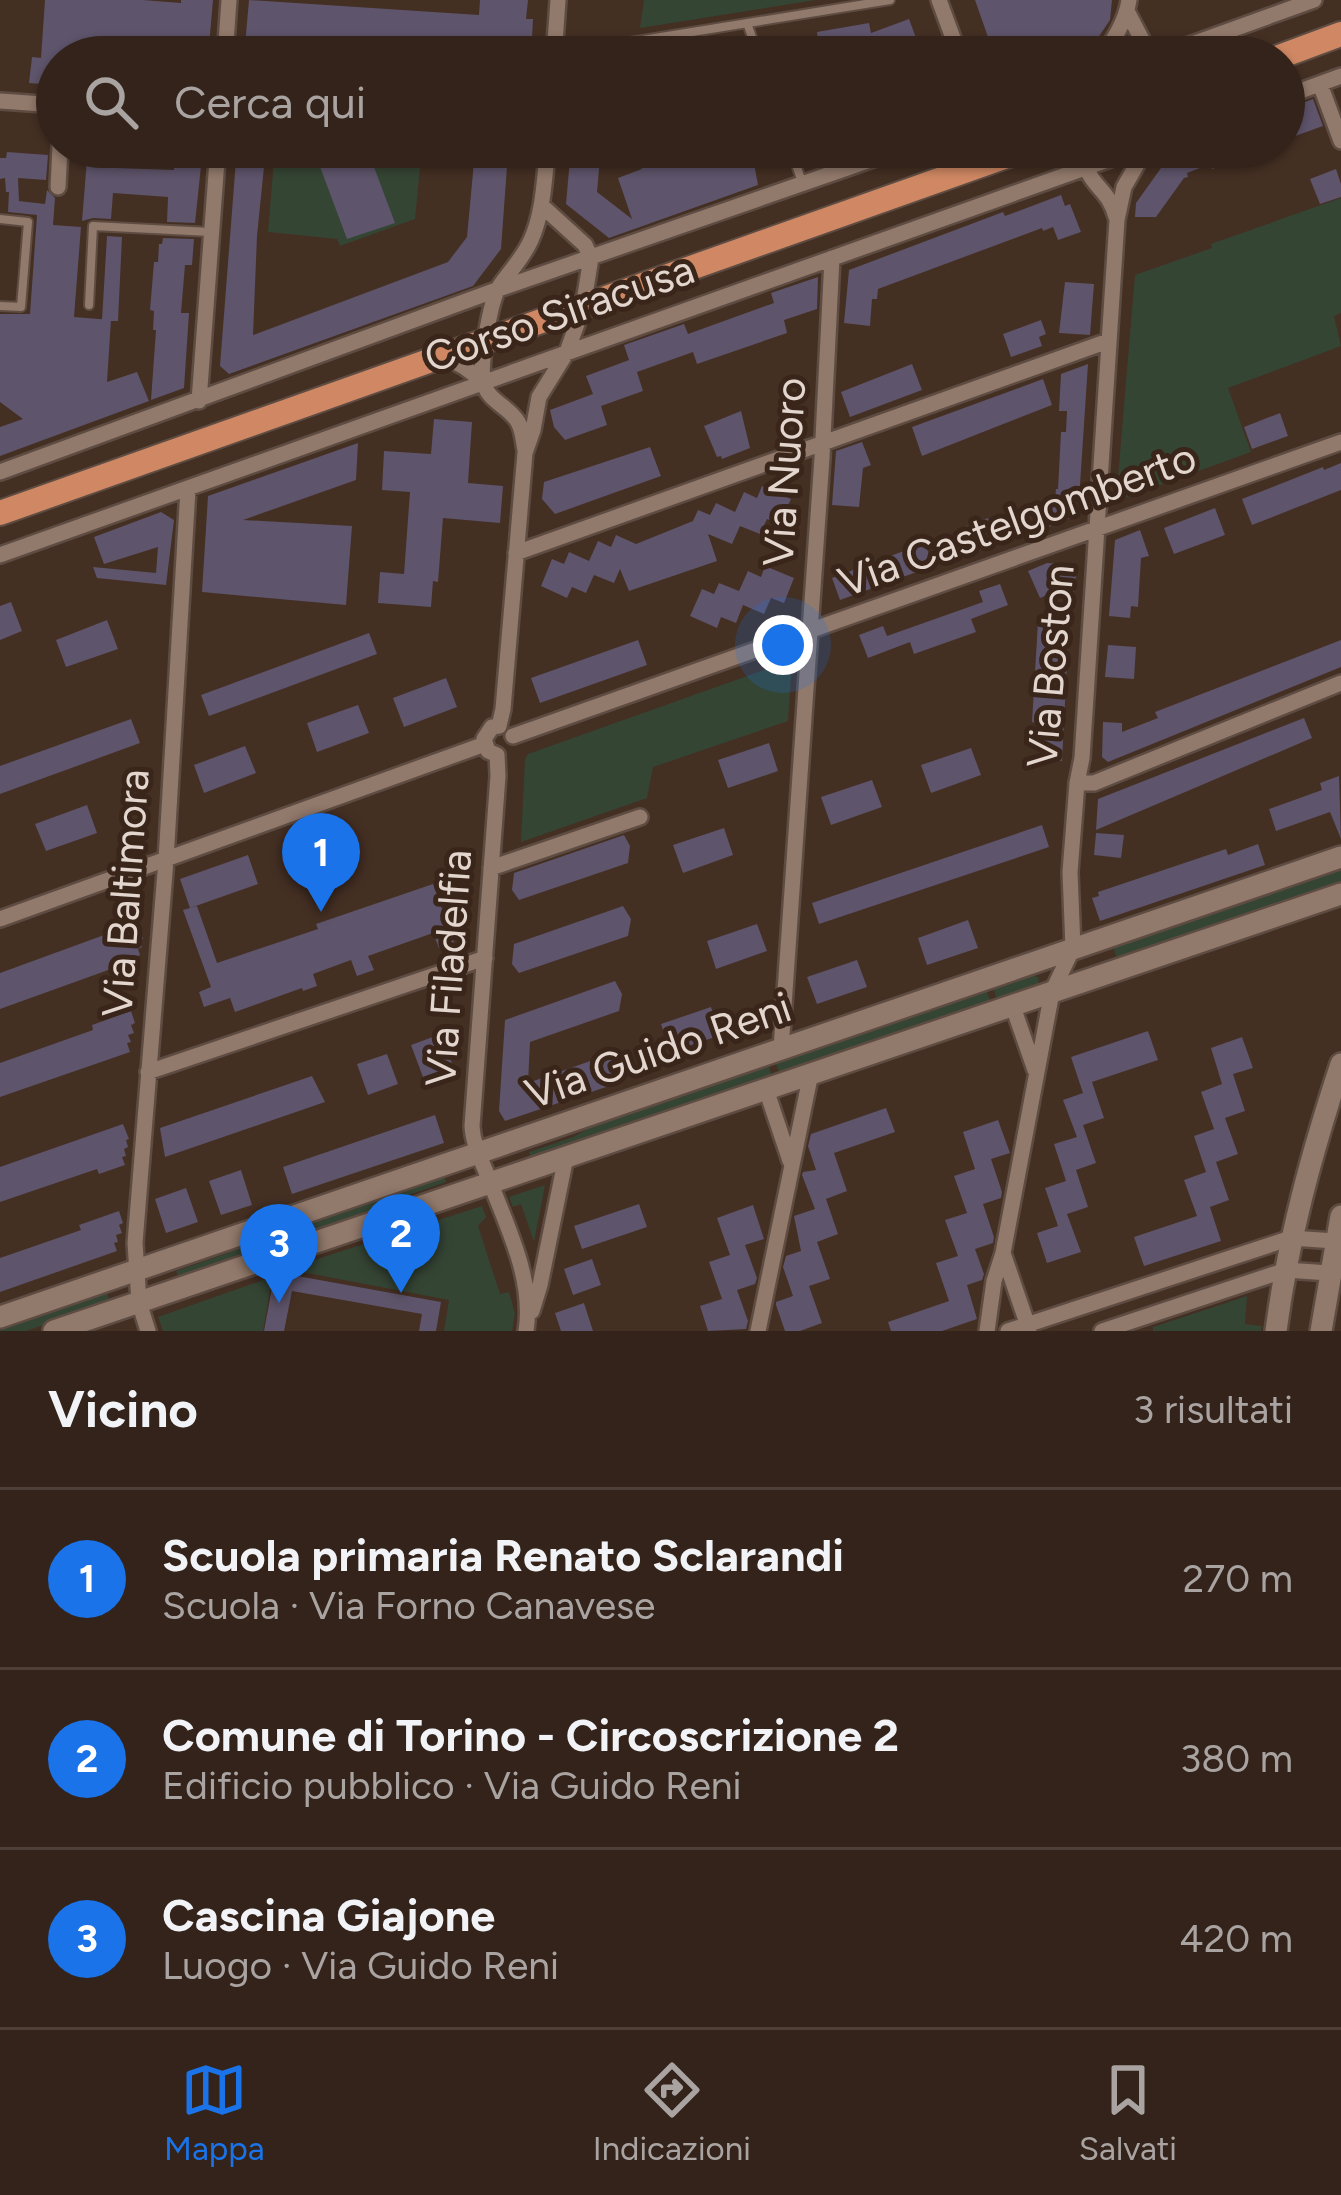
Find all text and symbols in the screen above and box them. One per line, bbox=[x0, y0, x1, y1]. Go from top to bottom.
search box bbox=[36, 36, 1305, 168]
icon: search bbox=[78, 69, 144, 135]
text: Cerca qui bbox=[174, 75, 366, 129]
street label: Corso Siracusa bbox=[418, 244, 701, 383]
street label: Via Nuoro bbox=[752, 376, 817, 568]
street label: Via Castelgomberto bbox=[832, 431, 1203, 608]
street label: Via Boston bbox=[1016, 562, 1085, 770]
your location bbox=[753, 615, 813, 675]
street label: Via Baltimora bbox=[91, 767, 160, 1019]
pin: 1 bbox=[282, 813, 360, 912]
street label: Via Filadelfia bbox=[415, 848, 482, 1088]
street label: Via Guido Reni bbox=[519, 981, 798, 1120]
pin: 2 bbox=[362, 1194, 440, 1293]
pin: 3 bbox=[240, 1204, 318, 1303]
text: Vicino bbox=[48, 1379, 198, 1440]
text: 3 risultati bbox=[1133, 1386, 1293, 1433]
text: Scuola primaria Renato Sclarandi bbox=[162, 1528, 844, 1582]
text: 1 bbox=[79, 1555, 95, 1602]
text: 270 m bbox=[1182, 1555, 1293, 1602]
text: Scuola · Via Forno Canavese bbox=[162, 1582, 655, 1629]
text: Comune di Torino - Circoscrizione 2 bbox=[162, 1708, 899, 1762]
text: 2 bbox=[76, 1735, 98, 1782]
text: 380 m bbox=[1180, 1735, 1293, 1782]
text: Edificio pubblico · Via Guido Reni bbox=[162, 1762, 742, 1809]
text: Cascina Giajone bbox=[162, 1888, 495, 1942]
text: 3 bbox=[76, 1915, 98, 1962]
text: 420 m bbox=[1179, 1915, 1293, 1962]
text: Luogo · Via Guido Reni bbox=[162, 1942, 559, 1989]
tab: Mappa bbox=[164, 2057, 265, 2168]
tab: Indicazioni bbox=[593, 2057, 751, 2168]
tab: Salvati bbox=[1079, 2057, 1177, 2168]

